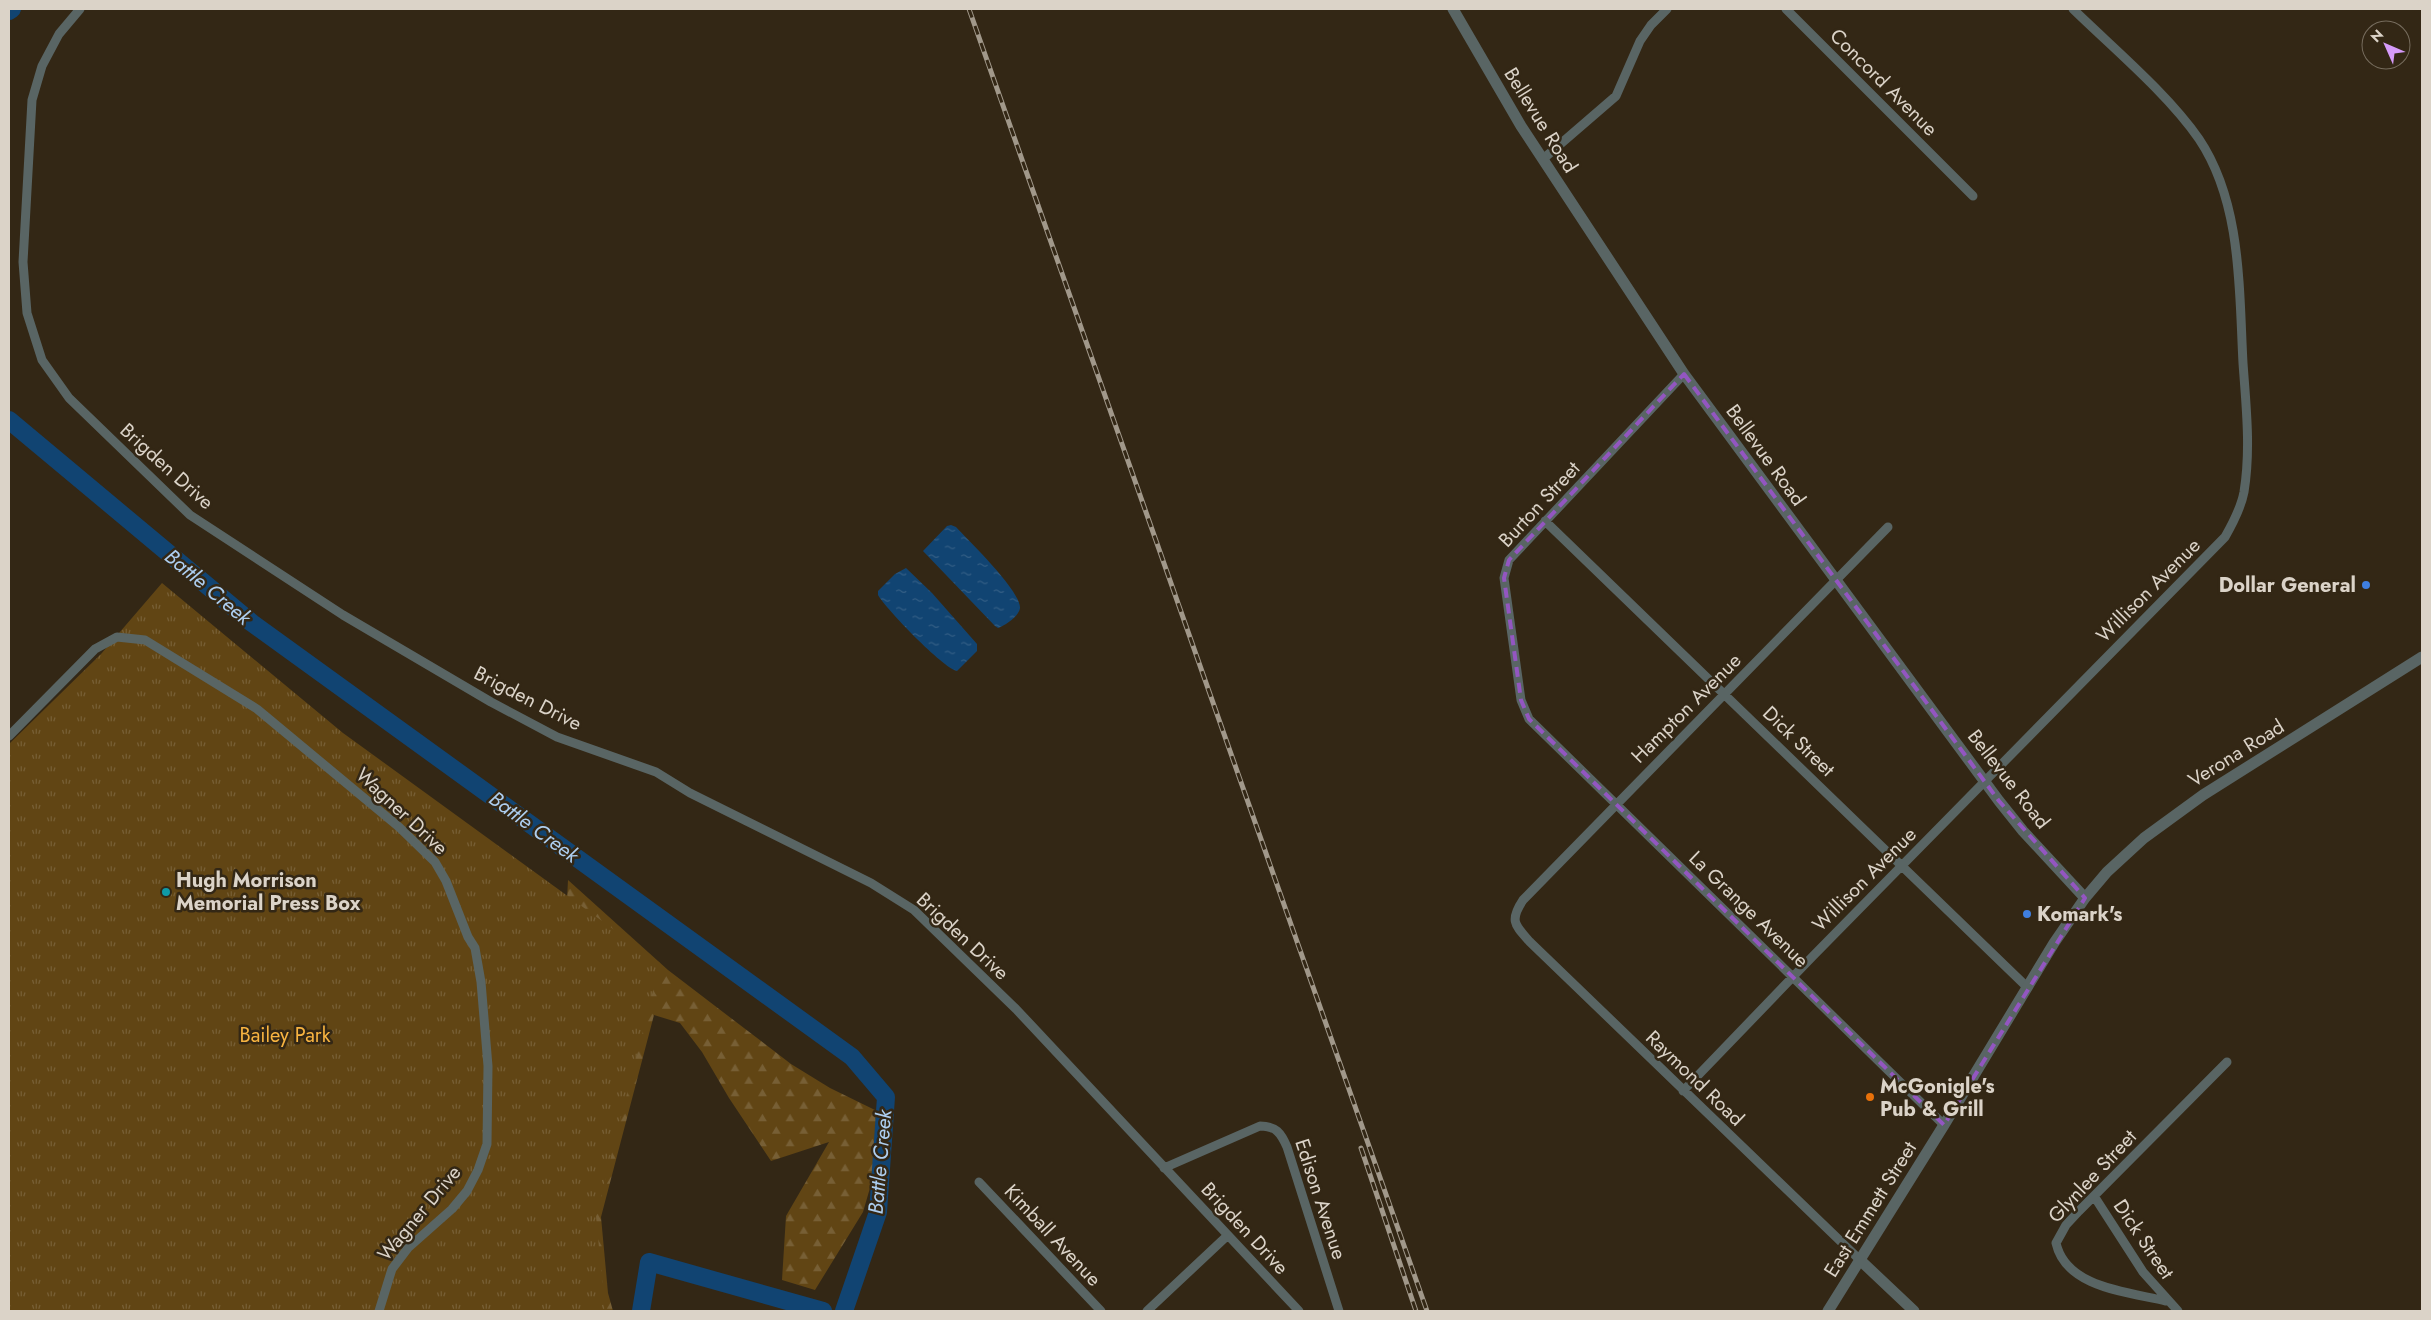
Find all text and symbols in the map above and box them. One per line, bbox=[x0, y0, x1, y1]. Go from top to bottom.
north arrow bbox=[2361, 20, 2411, 70]
street label: Concord Avenue bbox=[1823, 22, 1944, 143]
text: N bbox=[2366, 25, 2388, 47]
street label: Bellevue Road bbox=[1497, 62, 1585, 179]
street label: Bellevue Road bbox=[1719, 398, 1812, 512]
street label: Brigden Drive bbox=[113, 416, 220, 516]
street label: Burton Street bbox=[1492, 455, 1587, 554]
street label: Willison Avenue bbox=[2090, 532, 2207, 649]
water label: Battle Creek bbox=[158, 542, 259, 633]
place label: Dollar General bbox=[2219, 571, 2356, 600]
marker: Dollar General bbox=[2360, 579, 2372, 591]
street label: Hampton Avenue bbox=[1625, 647, 1748, 770]
street label: Brigden Drive bbox=[469, 659, 587, 738]
street label: Dick Street bbox=[1756, 699, 1842, 783]
street label: Verona Road bbox=[2183, 712, 2290, 795]
street label: Bellevue Road bbox=[1960, 723, 2057, 835]
street label: Wagner Drive bbox=[349, 761, 454, 862]
water label: Battle Creek bbox=[483, 784, 586, 871]
street label: Willison Avenue bbox=[1806, 821, 1923, 938]
street label: La Grange Avenue bbox=[1682, 844, 1815, 974]
place label: Hugh Morrison Memorial Press Box bbox=[176, 866, 361, 918]
marker: Hugh Morrison Memorial Press Box bbox=[160, 886, 172, 898]
street label: Brigden Drive bbox=[910, 886, 1015, 987]
place label: Komark's bbox=[2037, 900, 2122, 929]
marker: Komark's bbox=[2021, 908, 2033, 920]
park label: Bailey Park bbox=[239, 1021, 331, 1050]
street label: Raymond Road bbox=[1639, 1024, 1750, 1133]
place label: McGonigle's Pub & Grill bbox=[1880, 1072, 1995, 1124]
marker: McGonigle's Pub & Grill bbox=[1864, 1091, 1876, 1103]
water label: Battle Creek bbox=[860, 1107, 900, 1216]
street label: Glynlee Street bbox=[2041, 1123, 2143, 1229]
street label: Edison Avenue bbox=[1287, 1135, 1354, 1263]
street label: East Emmett Street bbox=[1817, 1136, 1924, 1283]
street label: Wagner Drive bbox=[371, 1159, 468, 1267]
street label: Brigden Drive bbox=[1194, 1176, 1295, 1281]
street label: Kimball Avenue bbox=[997, 1178, 1108, 1293]
street label: Dick Street bbox=[2106, 1193, 2181, 1285]

